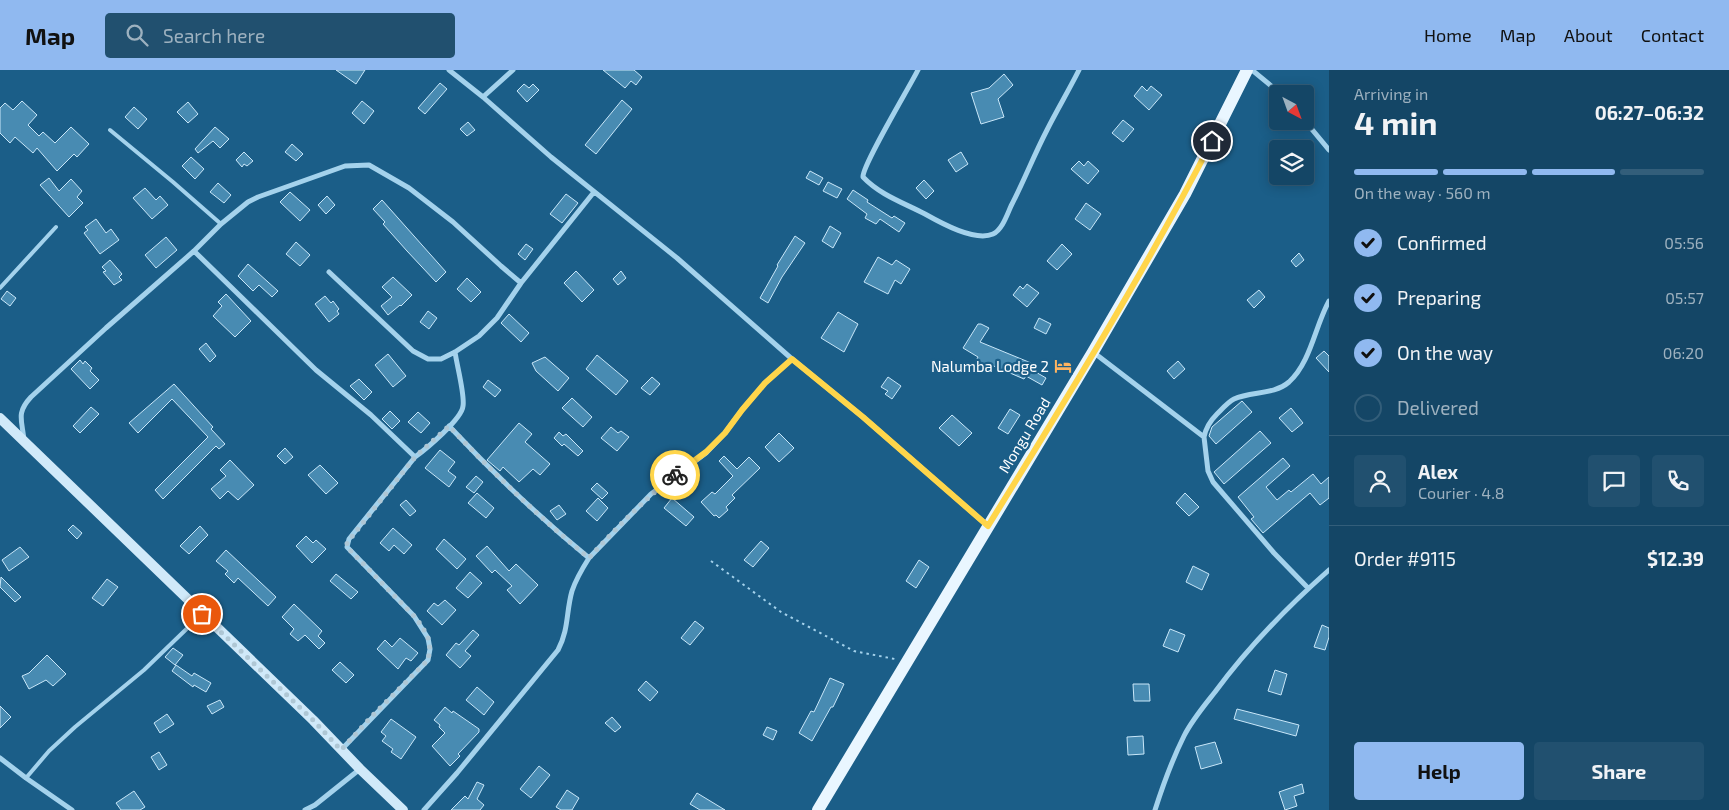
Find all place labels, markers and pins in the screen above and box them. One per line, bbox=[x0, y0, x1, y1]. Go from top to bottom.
pin bbox=[1191, 120, 1233, 162]
hotel icon: Nalumba Lodge 2 bbox=[1053, 356, 1073, 376]
place label: Nalumba Lodge 2 bbox=[931, 357, 1049, 375]
pin bbox=[181, 593, 223, 635]

